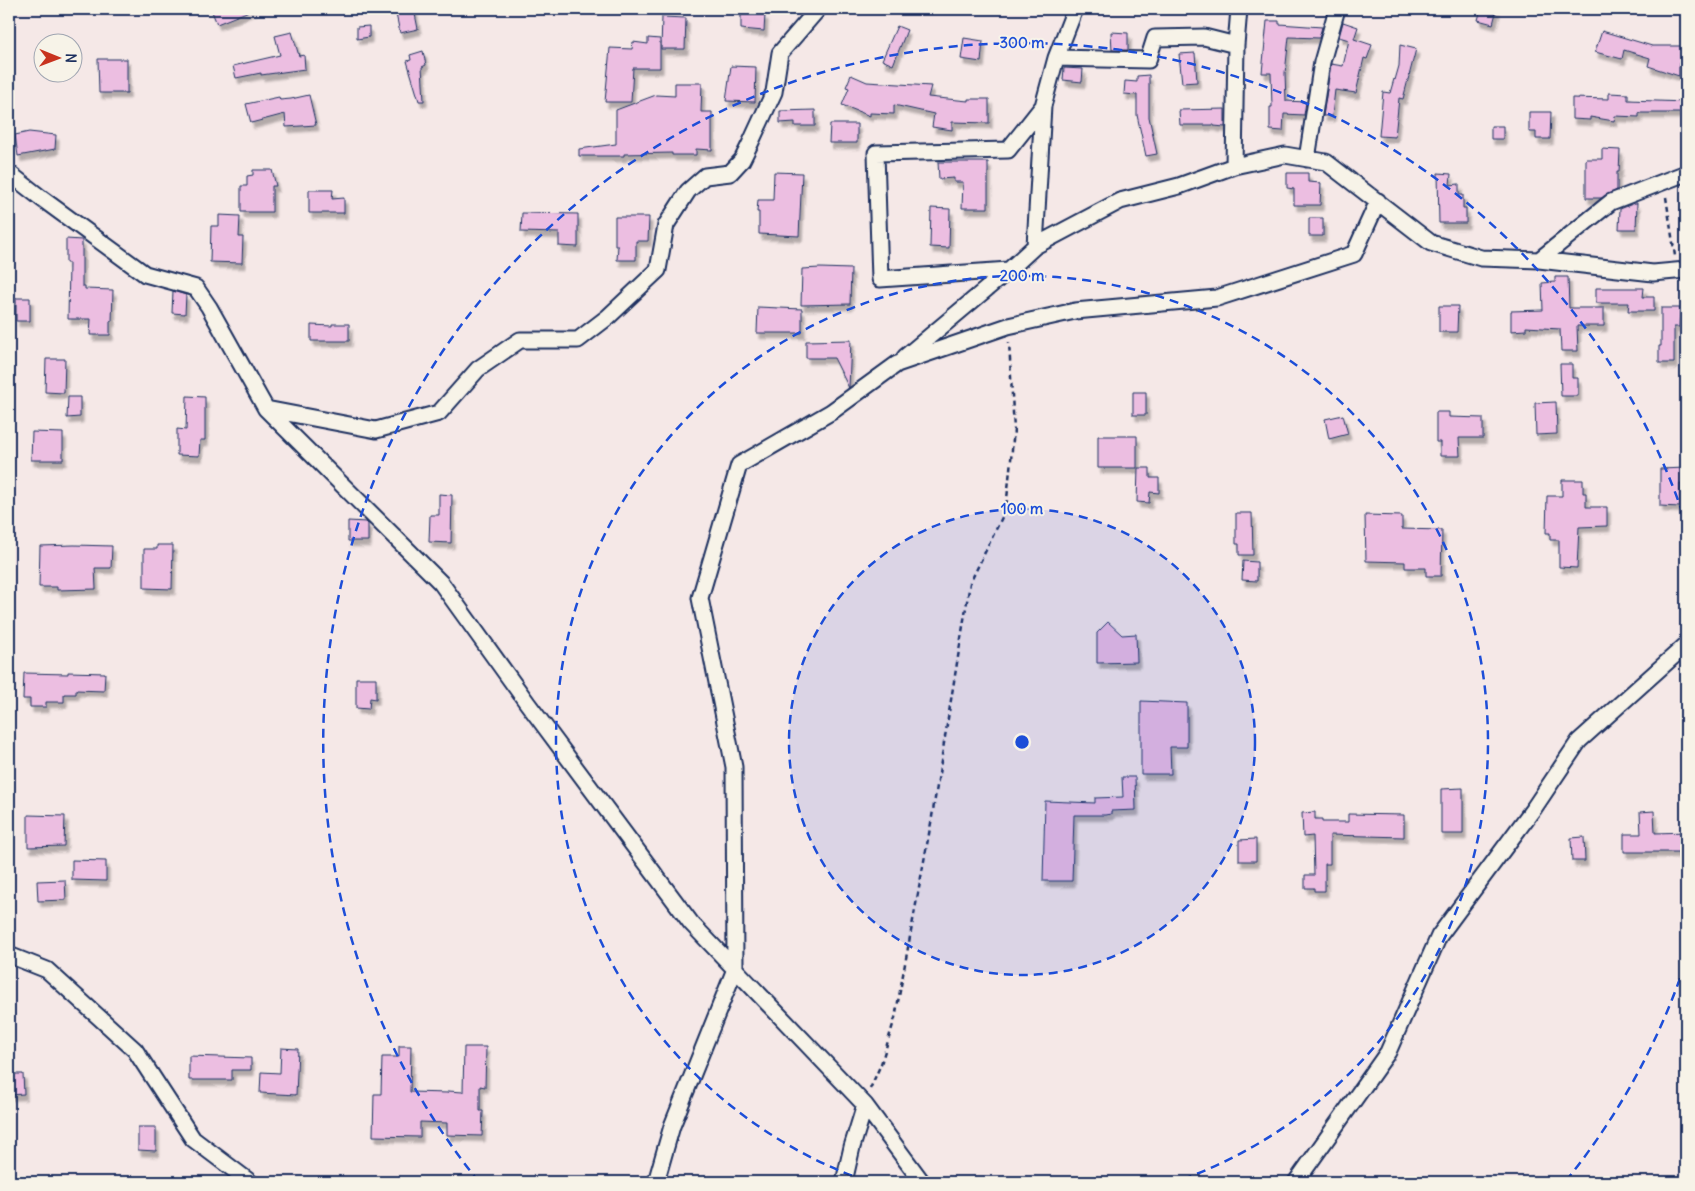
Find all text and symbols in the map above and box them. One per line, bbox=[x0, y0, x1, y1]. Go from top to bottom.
north arrow bbox=[32, 32, 82, 82]
text: 300 m bbox=[1000, 33, 1045, 52]
text: N bbox=[62, 53, 80, 63]
text: 200 m bbox=[1000, 266, 1044, 285]
text: 100 m bbox=[1001, 499, 1043, 518]
centre of rings bbox=[1013, 733, 1031, 751]

